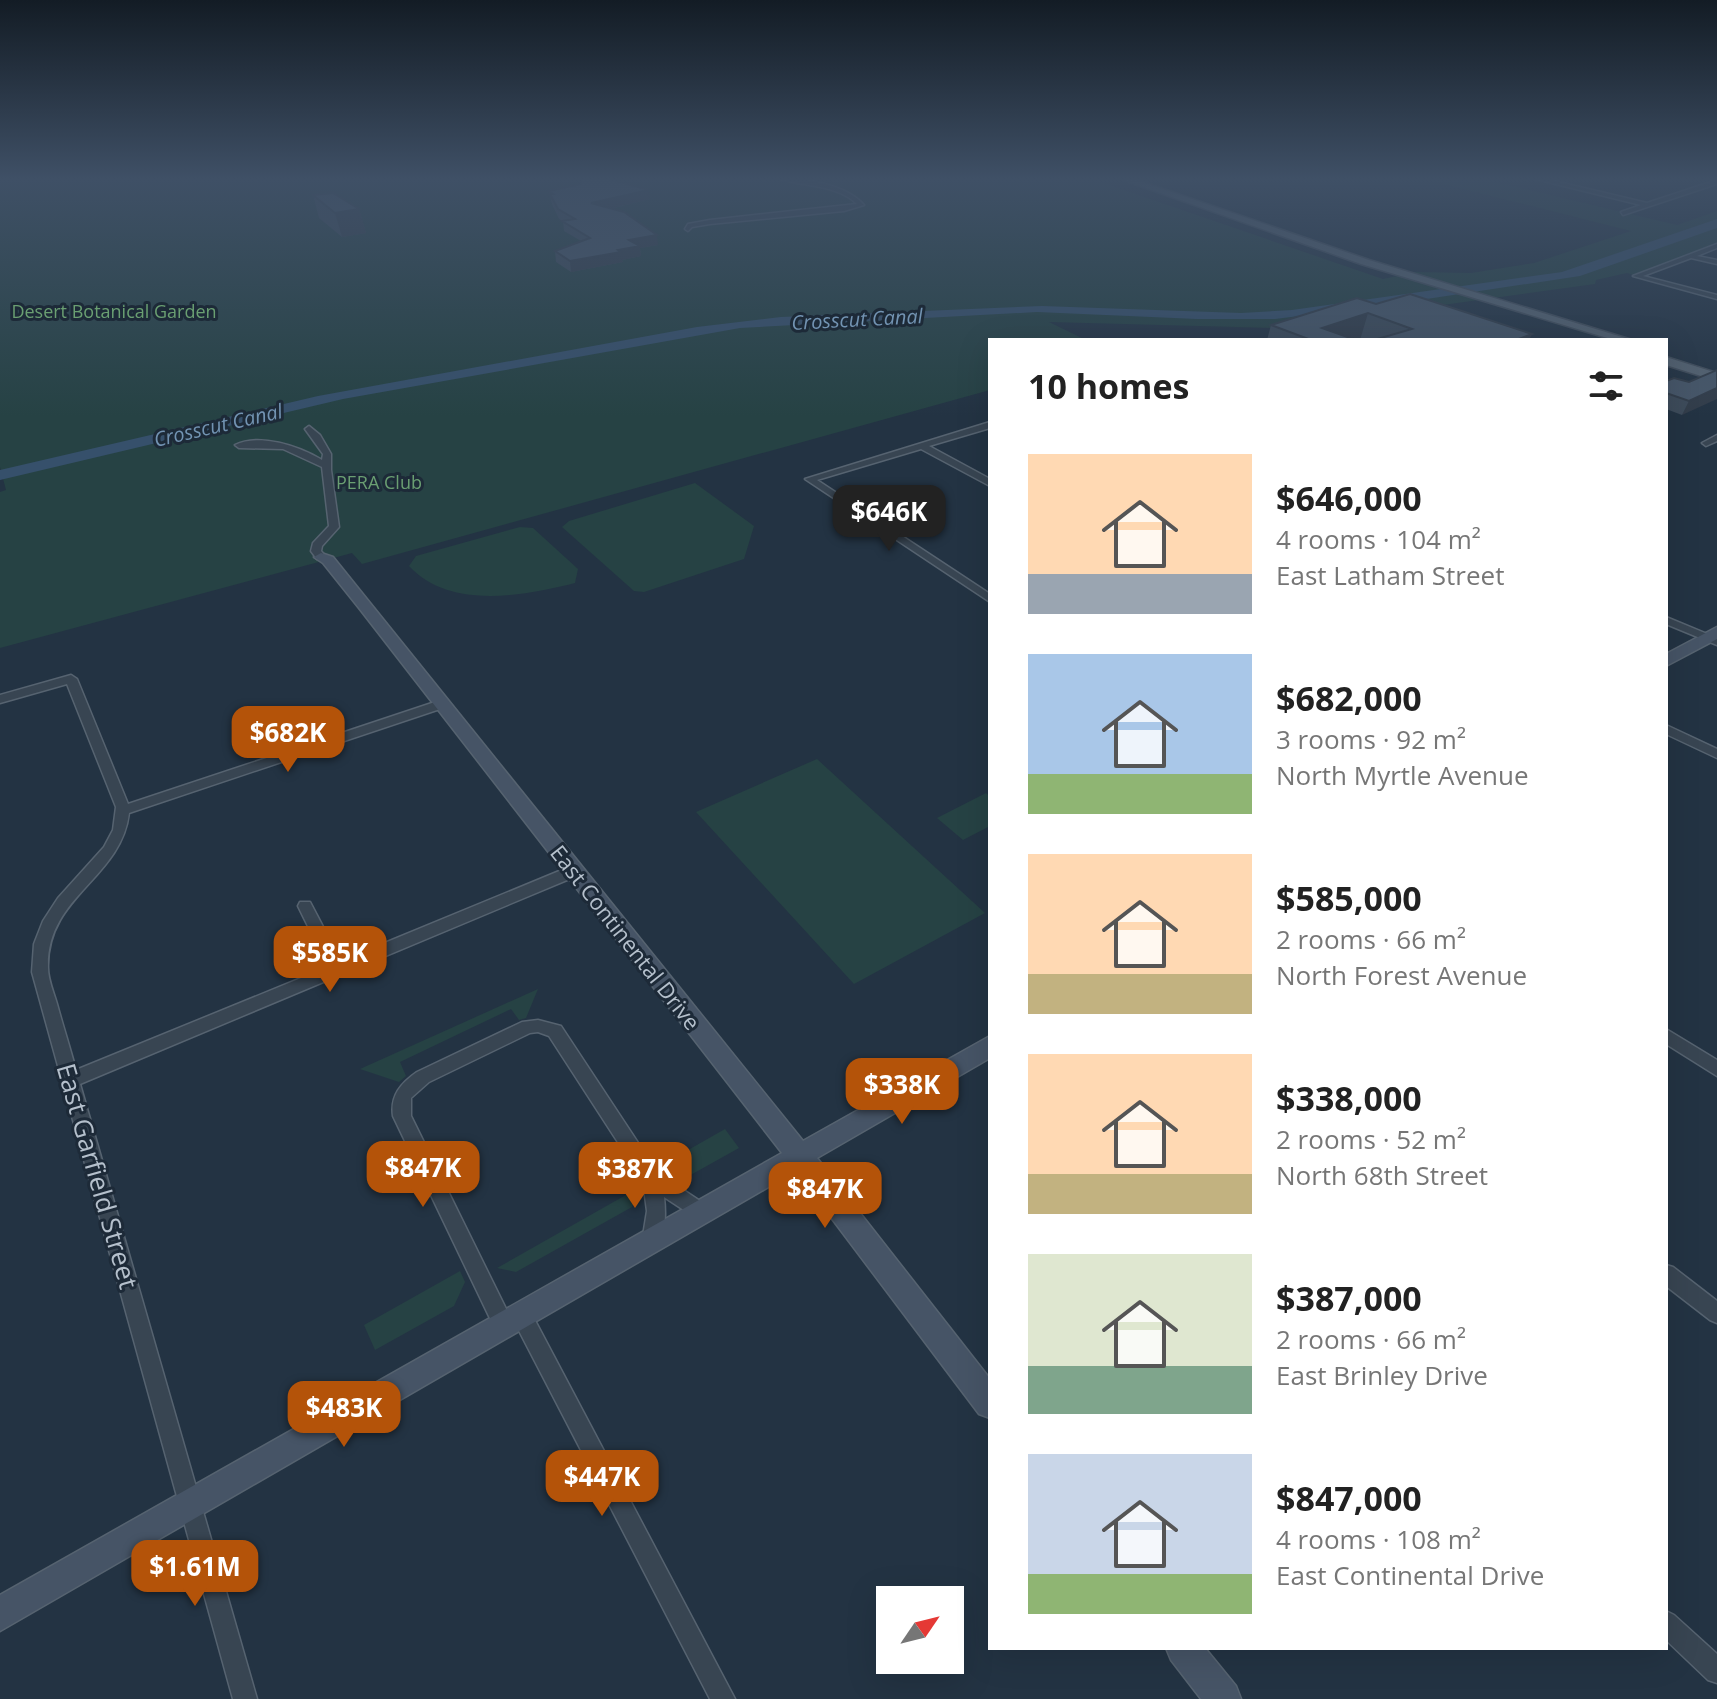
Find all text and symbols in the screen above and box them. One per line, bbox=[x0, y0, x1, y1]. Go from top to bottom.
park label: Desert Botanical Garden bbox=[11, 299, 217, 323]
water label: Crosscut Canal bbox=[791, 302, 924, 336]
text: 10 homes bbox=[1028, 363, 1189, 409]
icon: filters bbox=[1584, 364, 1628, 408]
water label: Crosscut Canal bbox=[151, 397, 286, 453]
park label: PERA Club bbox=[336, 470, 422, 494]
text: $646,000 bbox=[1276, 475, 1422, 521]
pin: $646K bbox=[833, 485, 945, 553]
icon: home bbox=[1092, 486, 1188, 582]
text: $646K bbox=[851, 493, 927, 529]
text: 4 rooms · 104 m² bbox=[1276, 521, 1481, 557]
text: East Latham Street bbox=[1276, 557, 1504, 593]
text: $682,000 bbox=[1276, 675, 1422, 721]
icon: home bbox=[1092, 686, 1188, 782]
pin: $682K bbox=[232, 706, 344, 774]
text: $682K bbox=[250, 714, 326, 750]
text: 3 rooms · 92 m² bbox=[1276, 721, 1466, 757]
text: North Myrtle Avenue bbox=[1276, 757, 1529, 793]
street label: East Continental Drive bbox=[544, 838, 708, 1036]
text: $585,000 bbox=[1276, 875, 1422, 921]
icon: home bbox=[1092, 886, 1188, 982]
text: 2 rooms · 66 m² bbox=[1276, 921, 1466, 957]
pin: $585K bbox=[274, 926, 386, 994]
text: $585K bbox=[292, 934, 368, 970]
text: North Forest Avenue bbox=[1276, 957, 1527, 993]
pin: $338K bbox=[846, 1058, 958, 1126]
street label: East Garfield Street bbox=[49, 1059, 147, 1293]
text: $338K bbox=[864, 1066, 940, 1102]
text: $338,000 bbox=[1276, 1075, 1422, 1121]
icon: home bbox=[1092, 1086, 1188, 1182]
text: 2 rooms · 52 m² bbox=[1276, 1121, 1466, 1157]
pin: $847K bbox=[367, 1141, 479, 1209]
pin: $387K bbox=[579, 1142, 691, 1210]
text: $847K bbox=[385, 1149, 461, 1185]
text: $387K bbox=[597, 1150, 673, 1186]
text: North 68th Street bbox=[1276, 1157, 1488, 1193]
pin: $847K bbox=[769, 1162, 881, 1230]
text: $847K bbox=[787, 1170, 863, 1206]
text: $387,000 bbox=[1276, 1275, 1422, 1321]
icon: home bbox=[1092, 1286, 1188, 1382]
text: 2 rooms · 66 m² bbox=[1276, 1321, 1466, 1357]
text: East Brinley Drive bbox=[1276, 1357, 1488, 1393]
pin: $483K bbox=[288, 1381, 400, 1449]
text: $483K bbox=[306, 1389, 382, 1425]
pin: $447K bbox=[546, 1450, 658, 1518]
text: $447K bbox=[564, 1458, 640, 1494]
text: $847,000 bbox=[1276, 1475, 1422, 1521]
icon: home bbox=[1092, 1486, 1188, 1582]
text: 4 rooms · 108 m² bbox=[1276, 1521, 1481, 1557]
pin: $1.61M bbox=[130, 1540, 260, 1608]
text: $1.61M bbox=[149, 1548, 241, 1584]
text: East Continental Drive bbox=[1276, 1557, 1544, 1593]
north arrow bbox=[876, 1586, 964, 1674]
map controls bbox=[876, 1586, 964, 1674]

